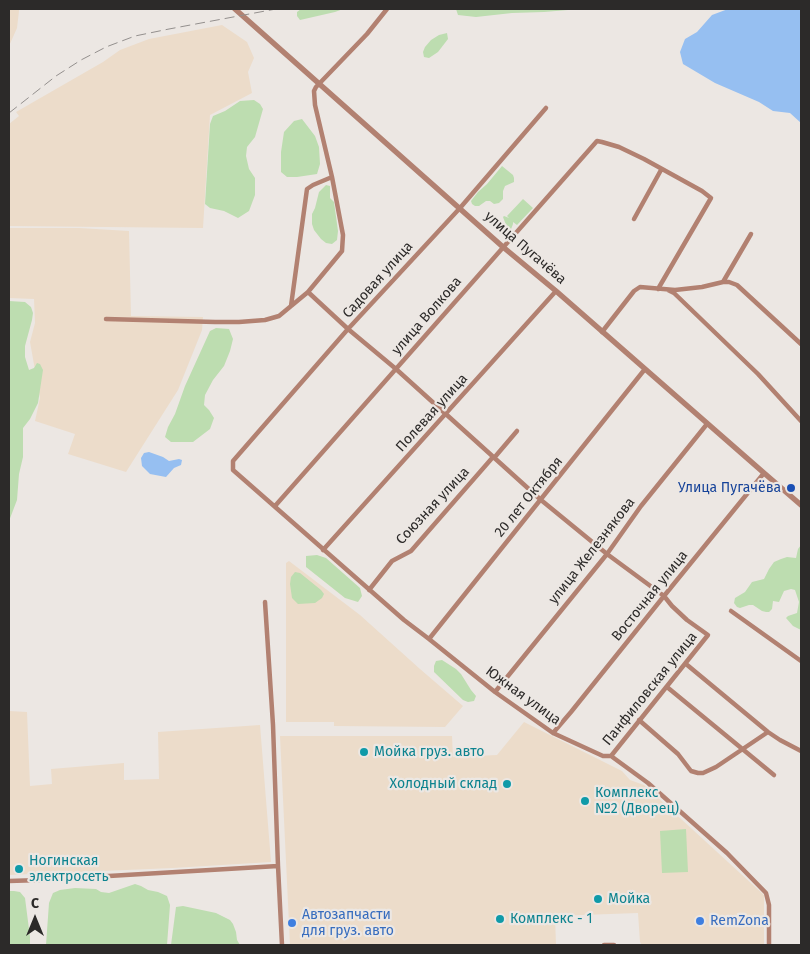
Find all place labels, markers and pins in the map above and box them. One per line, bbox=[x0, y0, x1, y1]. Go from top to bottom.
place label: Улица Пугачёва bbox=[678, 480, 781, 496]
marker: Улица Пугачёва bbox=[785, 482, 797, 494]
place label: Мойка груз. авто bbox=[374, 744, 484, 760]
marker: Мойка груз. авто bbox=[358, 746, 370, 758]
place label: Холодный склад bbox=[390, 776, 497, 792]
marker: Холодный склад bbox=[501, 778, 513, 790]
place label: Комплекс №2 (Дворец) bbox=[595, 785, 679, 818]
marker: Комплекс №2 (Дворец) bbox=[579, 795, 591, 807]
place label: Ногинская электросеть bbox=[29, 853, 109, 886]
marker: Ногинская электросеть bbox=[13, 863, 25, 875]
place label: Мойка bbox=[608, 891, 650, 907]
marker: Мойка bbox=[592, 893, 604, 905]
place label: Автозапчасти для груз. авто bbox=[302, 907, 394, 940]
place label: Комплекс - 1 bbox=[510, 911, 593, 927]
marker: Комплекс - 1 bbox=[494, 913, 506, 925]
place label: RemZona bbox=[710, 913, 769, 929]
marker: RemZona bbox=[694, 915, 706, 927]
marker: Автозапчасти для груз. авто bbox=[286, 917, 298, 929]

